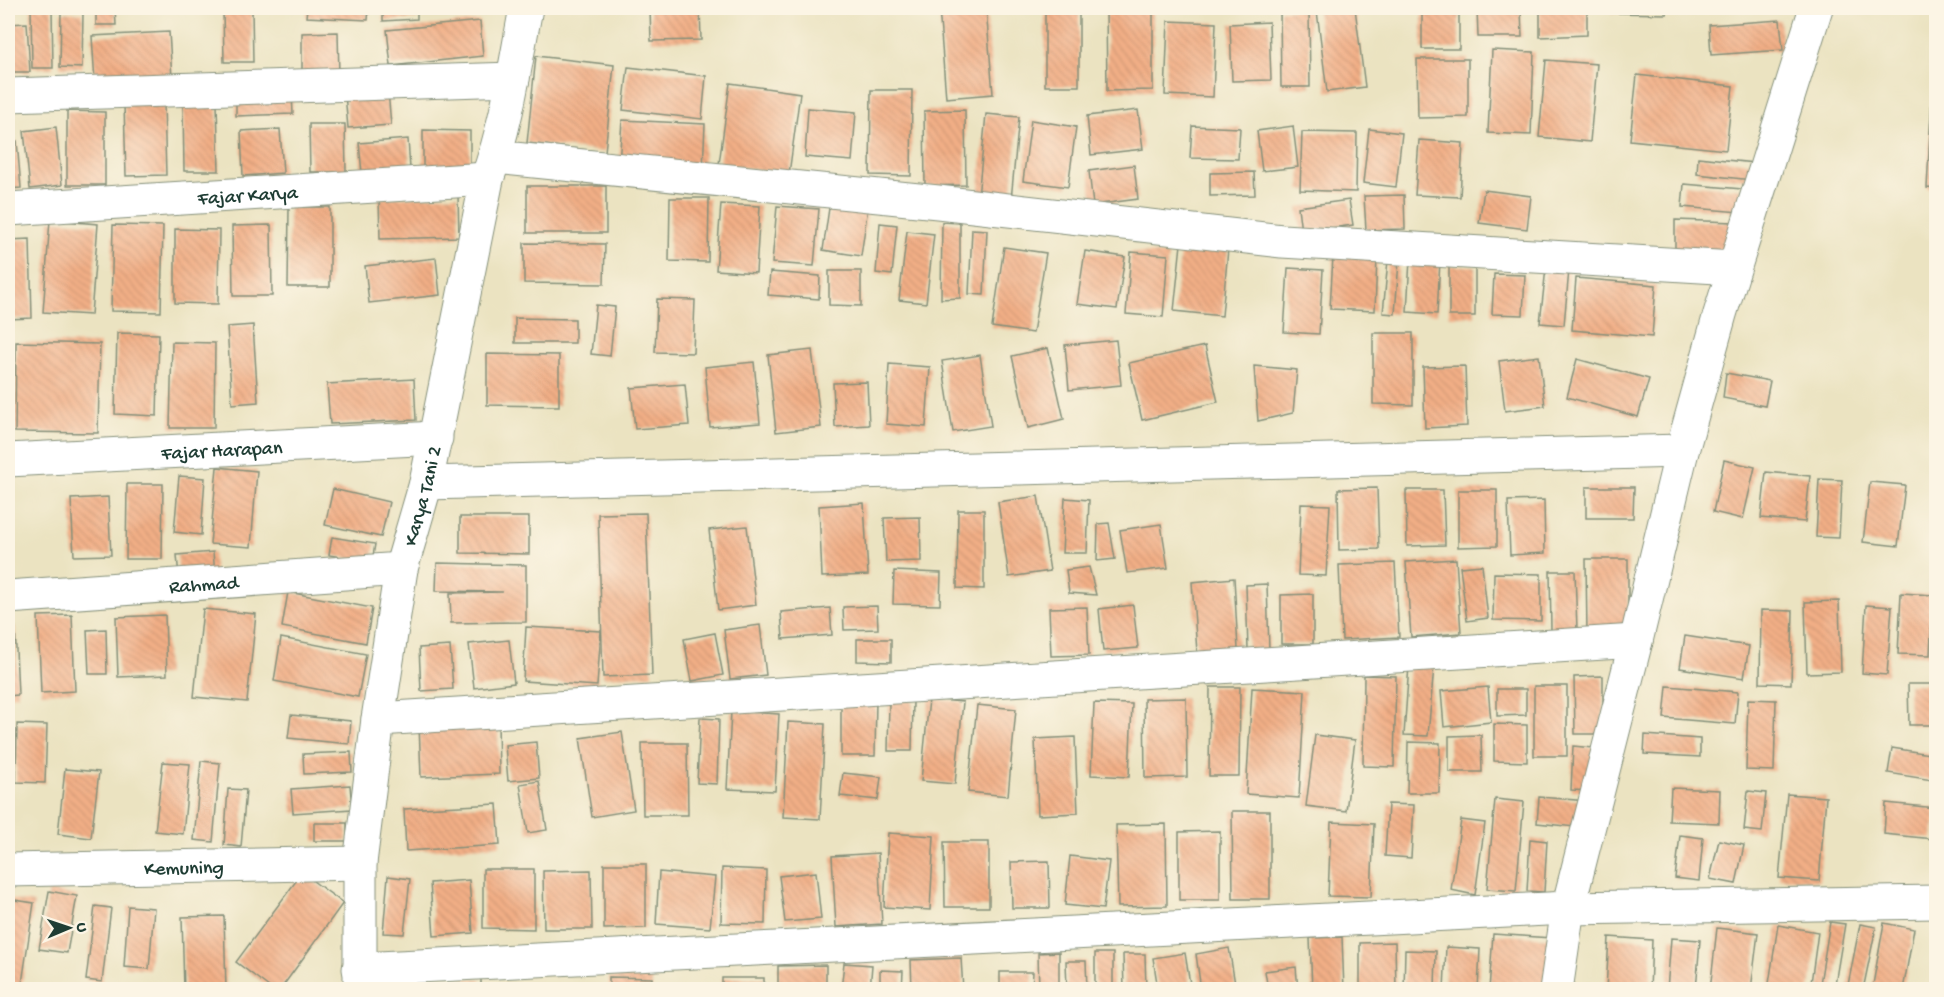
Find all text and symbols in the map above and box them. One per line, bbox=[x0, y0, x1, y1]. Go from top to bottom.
street label: Fajar Karya bbox=[196, 183, 299, 212]
street label: Fajar Harapan bbox=[160, 438, 284, 467]
street label: Karya Tani 2 bbox=[400, 444, 448, 549]
street label: Rahmad bbox=[168, 572, 241, 600]
street label: Kemuning bbox=[144, 858, 224, 882]
north arrow bbox=[39, 898, 99, 958]
text: U bbox=[71, 923, 90, 933]

